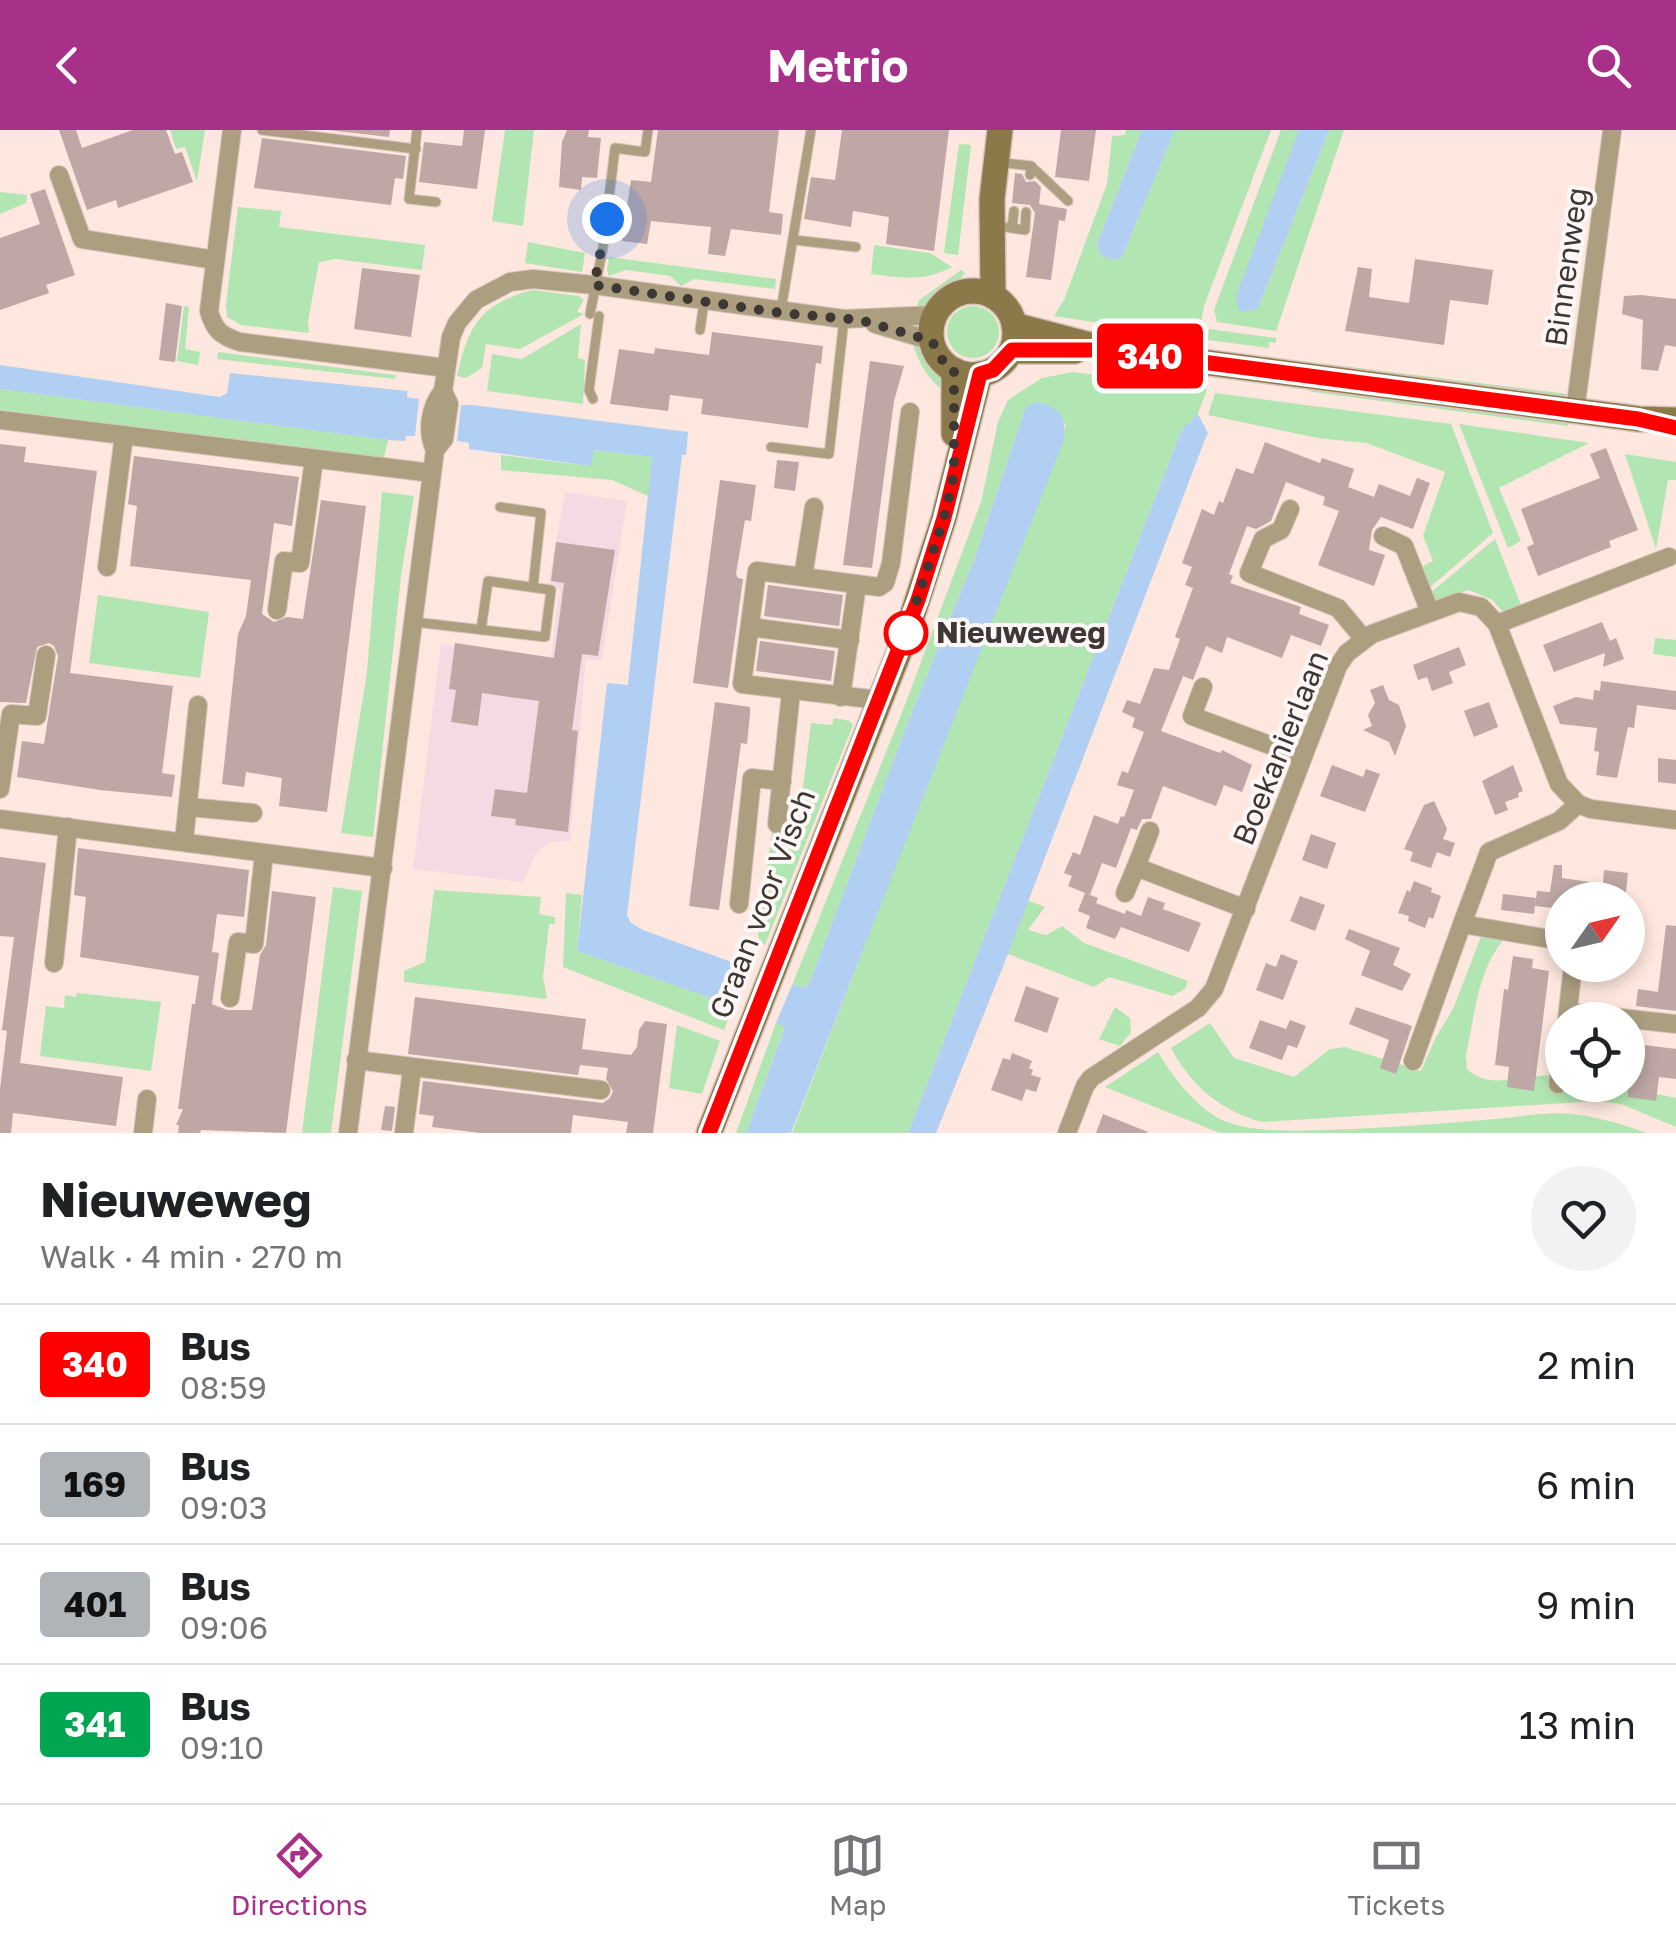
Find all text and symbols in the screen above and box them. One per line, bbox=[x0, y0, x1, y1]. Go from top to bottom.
icon: back bbox=[40, 38, 95, 93]
text: Metrio bbox=[767, 38, 909, 92]
icon: search bbox=[1581, 38, 1636, 93]
street label: Binnenweg bbox=[1537, 185, 1595, 349]
your location bbox=[582, 194, 632, 244]
line badge: 340 bbox=[1092, 324, 1208, 388]
text: 340 bbox=[1117, 335, 1183, 377]
marker: Nieuweweg bbox=[885, 612, 927, 654]
place label: Nieuweweg bbox=[936, 614, 1106, 650]
street label: Boekanierlaan bbox=[1225, 645, 1335, 850]
street label: Graan voor Visch bbox=[702, 784, 822, 1023]
north arrow bbox=[1545, 882, 1645, 982]
map controls bbox=[1545, 882, 1645, 1102]
button: locate bbox=[1545, 1002, 1645, 1102]
button: heart bbox=[1531, 1166, 1636, 1271]
text: Nieuweweg bbox=[40, 1170, 312, 1228]
text: Walk · 4 min · 270 m bbox=[40, 1237, 343, 1275]
text: Bus bbox=[180, 1323, 251, 1368]
text: 2 min bbox=[1537, 1342, 1636, 1387]
text: 340 bbox=[62, 1343, 128, 1385]
text: 08:59 bbox=[180, 1368, 267, 1406]
text: Bus bbox=[180, 1443, 251, 1488]
text: 6 min bbox=[1536, 1462, 1636, 1507]
text: 169 bbox=[64, 1463, 126, 1505]
text: 09:03 bbox=[180, 1488, 267, 1526]
text: Bus bbox=[180, 1563, 251, 1608]
text: 9 min bbox=[1536, 1582, 1636, 1627]
text: 401 bbox=[64, 1583, 126, 1625]
text: 09:06 bbox=[180, 1608, 268, 1646]
text: Bus bbox=[180, 1683, 251, 1728]
text: 13 min bbox=[1519, 1702, 1636, 1747]
text: 341 bbox=[64, 1703, 126, 1745]
text: 09:10 bbox=[180, 1728, 264, 1766]
tab: Directions bbox=[231, 1828, 368, 1921]
tab: Map bbox=[829, 1828, 886, 1921]
tab: Tickets bbox=[1348, 1828, 1445, 1921]

